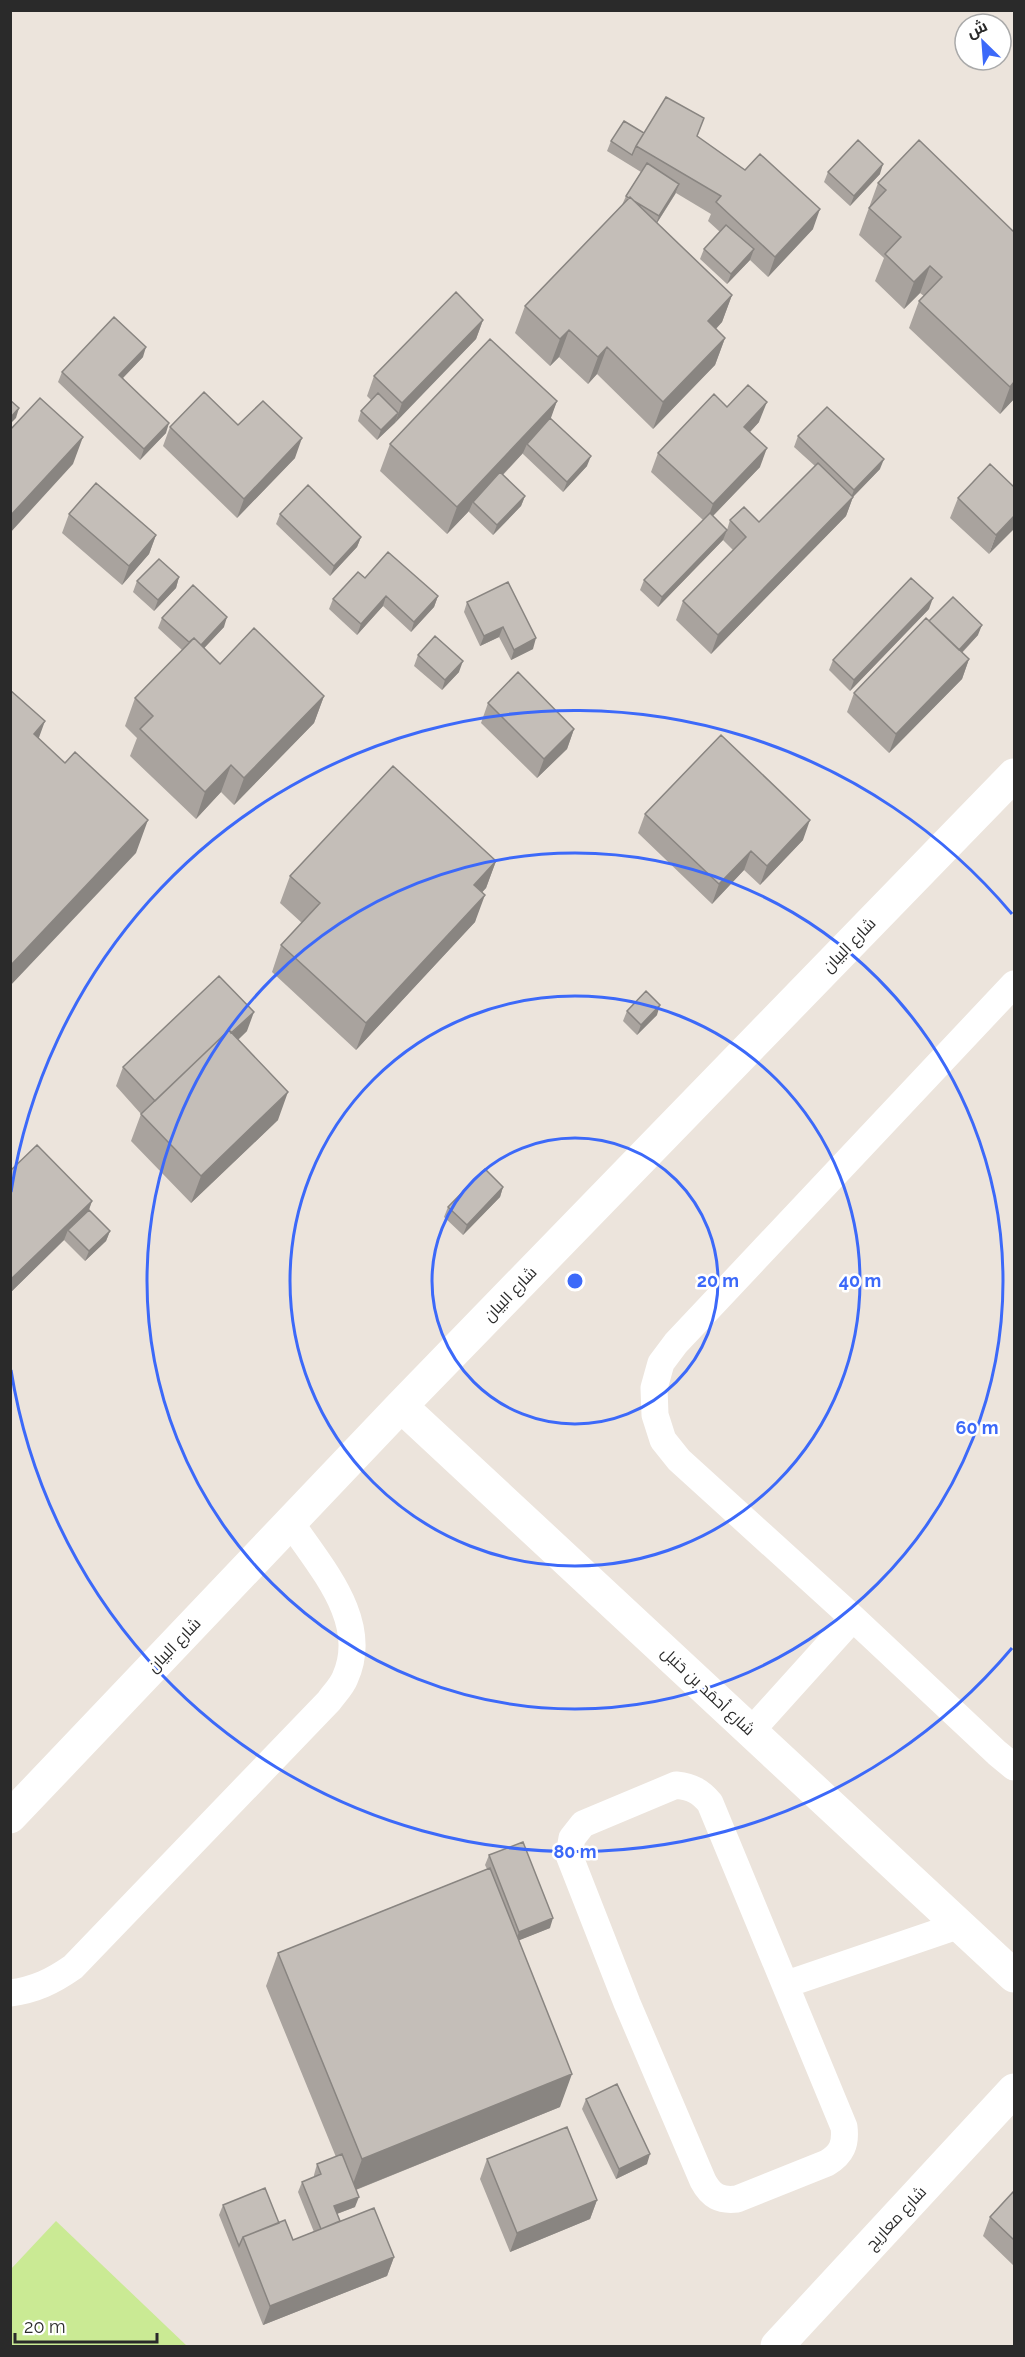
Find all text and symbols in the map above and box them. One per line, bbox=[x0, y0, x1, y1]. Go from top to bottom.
north arrow bbox=[953, 12, 1013, 72]
text: ش bbox=[964, 16, 990, 42]
street label: شارع البيان bbox=[818, 914, 881, 978]
street label: شارع البيان bbox=[479, 1263, 542, 1327]
text: 20 m bbox=[697, 1270, 739, 1291]
text: 40 m bbox=[839, 1270, 881, 1291]
centre of rings bbox=[565, 1271, 585, 1291]
text: 60 m bbox=[955, 1417, 999, 1438]
street label: شارع البيان bbox=[143, 1614, 206, 1678]
street label: شارع أحمَد بن حَنبل bbox=[656, 1643, 759, 1741]
text: 80 m bbox=[553, 1841, 597, 1862]
street label: شارع معاريج bbox=[862, 2182, 932, 2255]
scale bar bbox=[15, 2306, 158, 2344]
text: 20 m bbox=[24, 2316, 66, 2337]

